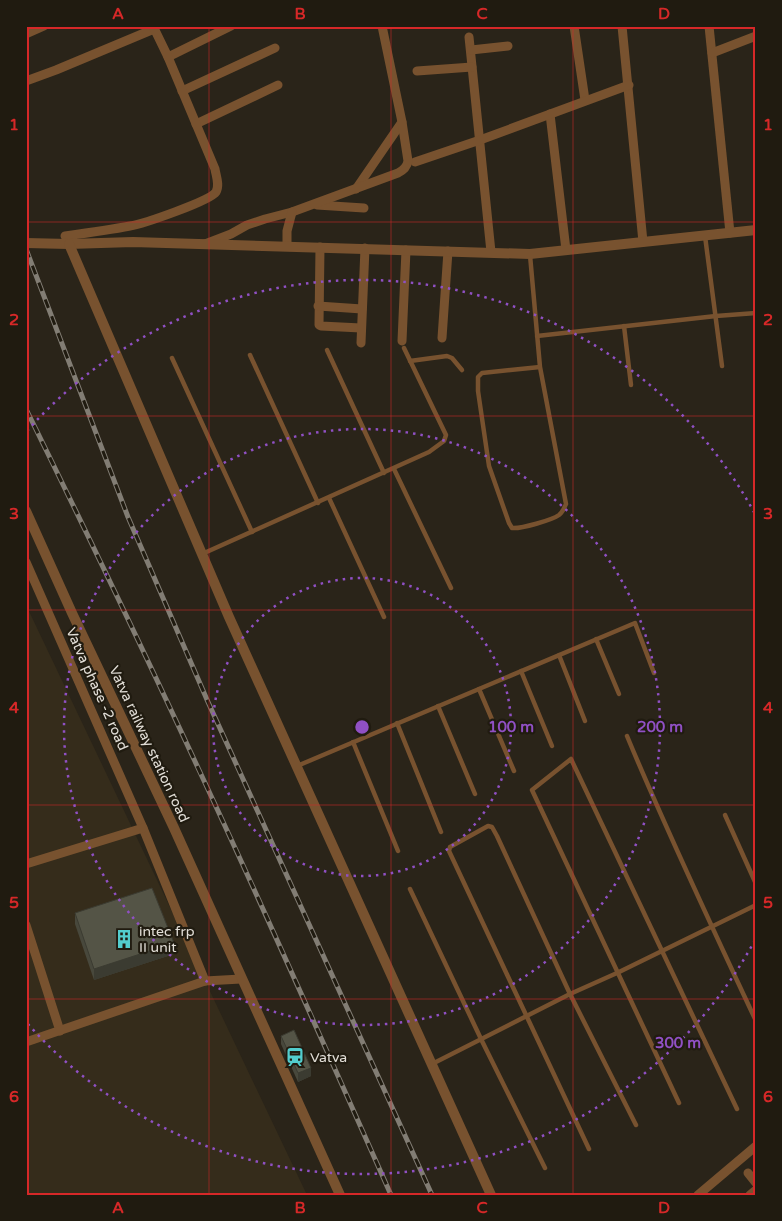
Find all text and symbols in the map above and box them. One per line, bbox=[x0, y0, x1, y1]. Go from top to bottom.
text: A bbox=[112, 4, 124, 24]
text: B bbox=[294, 4, 306, 24]
text: C bbox=[476, 4, 488, 24]
text: D bbox=[658, 4, 670, 24]
text: 1 bbox=[9, 115, 19, 135]
text: 1 bbox=[763, 115, 773, 135]
text: 2 bbox=[9, 310, 19, 330]
text: 2 bbox=[763, 310, 773, 330]
text: 3 bbox=[9, 504, 19, 524]
text: 3 bbox=[763, 504, 773, 524]
street label: Vatva phase -2 road bbox=[62, 625, 132, 753]
street label: Vatva railway station road bbox=[105, 663, 193, 825]
text: 4 bbox=[9, 698, 19, 718]
text: 4 bbox=[763, 698, 773, 718]
centre of rings bbox=[353, 718, 371, 736]
text: 100 m bbox=[488, 718, 534, 736]
text: 200 m bbox=[637, 718, 683, 736]
text: 5 bbox=[9, 893, 19, 913]
text: 5 bbox=[763, 893, 773, 913]
place label: intec frp II unit bbox=[139, 923, 195, 956]
building icon: intec frp II unit bbox=[113, 928, 135, 950]
text: 300 m bbox=[655, 1034, 701, 1052]
station icon: Vatva bbox=[284, 1046, 306, 1068]
place label: Vatva bbox=[310, 1049, 347, 1066]
text: 6 bbox=[9, 1087, 19, 1107]
text: 6 bbox=[763, 1087, 773, 1107]
text: A bbox=[112, 1198, 124, 1218]
text: B bbox=[294, 1198, 306, 1218]
text: C bbox=[476, 1198, 488, 1218]
text: D bbox=[658, 1198, 670, 1218]

